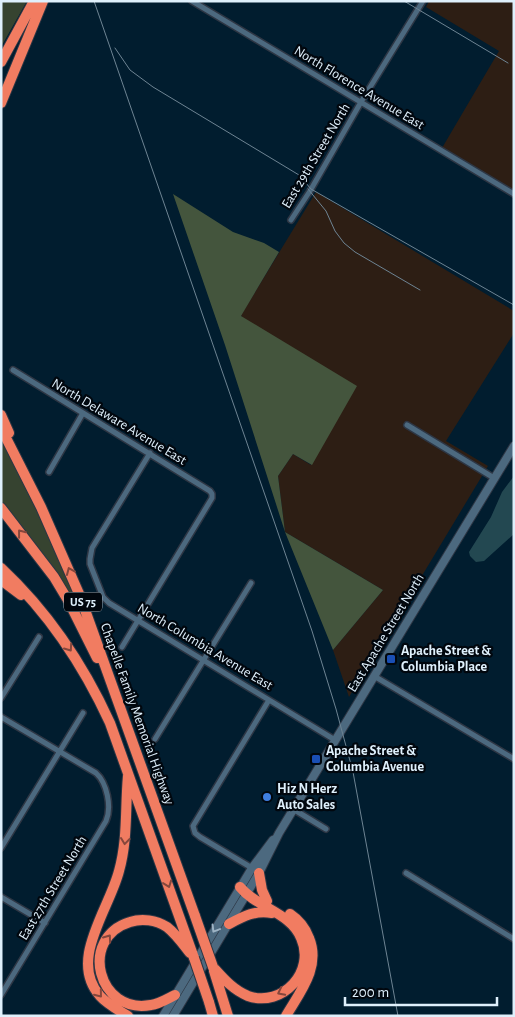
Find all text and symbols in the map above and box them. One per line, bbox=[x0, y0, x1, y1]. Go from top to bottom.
street label: North Florence Avenue East bbox=[292, 44, 427, 133]
street label: East 29th Street North bbox=[279, 101, 353, 211]
street label: North Delaware Avenue East bbox=[49, 376, 189, 468]
one-way arrow bbox=[18, 530, 26, 539]
one-way arrow bbox=[66, 567, 77, 576]
street label: East Apache Street North bbox=[345, 571, 427, 695]
road number: US 75 bbox=[64, 592, 102, 612]
street label: North Columbia Avenue East bbox=[135, 601, 276, 693]
street label: Chapelle Family Memorial Highway bbox=[98, 621, 176, 807]
one-way arrow bbox=[63, 642, 72, 652]
place label: Apache Street & Columbia Place bbox=[401, 644, 491, 674]
marker: Apache Street & Columbia Place bbox=[385, 653, 397, 665]
place label: Apache Street & Columbia Avenue bbox=[326, 744, 424, 774]
marker: Apache Street & Columbia Avenue bbox=[310, 753, 322, 765]
place label: Hiz N Herz Auto Sales bbox=[277, 782, 337, 812]
marker: Hiz N Herz Auto Sales bbox=[261, 791, 273, 803]
street label: East 27th Street North bbox=[16, 834, 90, 942]
one-way arrow bbox=[120, 838, 131, 846]
one-way arrow bbox=[162, 879, 172, 888]
one-way arrow bbox=[211, 924, 221, 933]
one-way arrow bbox=[102, 934, 111, 944]
scale bar bbox=[345, 974, 498, 1006]
text: 200 m bbox=[352, 985, 389, 1000]
one-way arrow bbox=[278, 986, 287, 996]
one-way arrow bbox=[93, 988, 101, 997]

